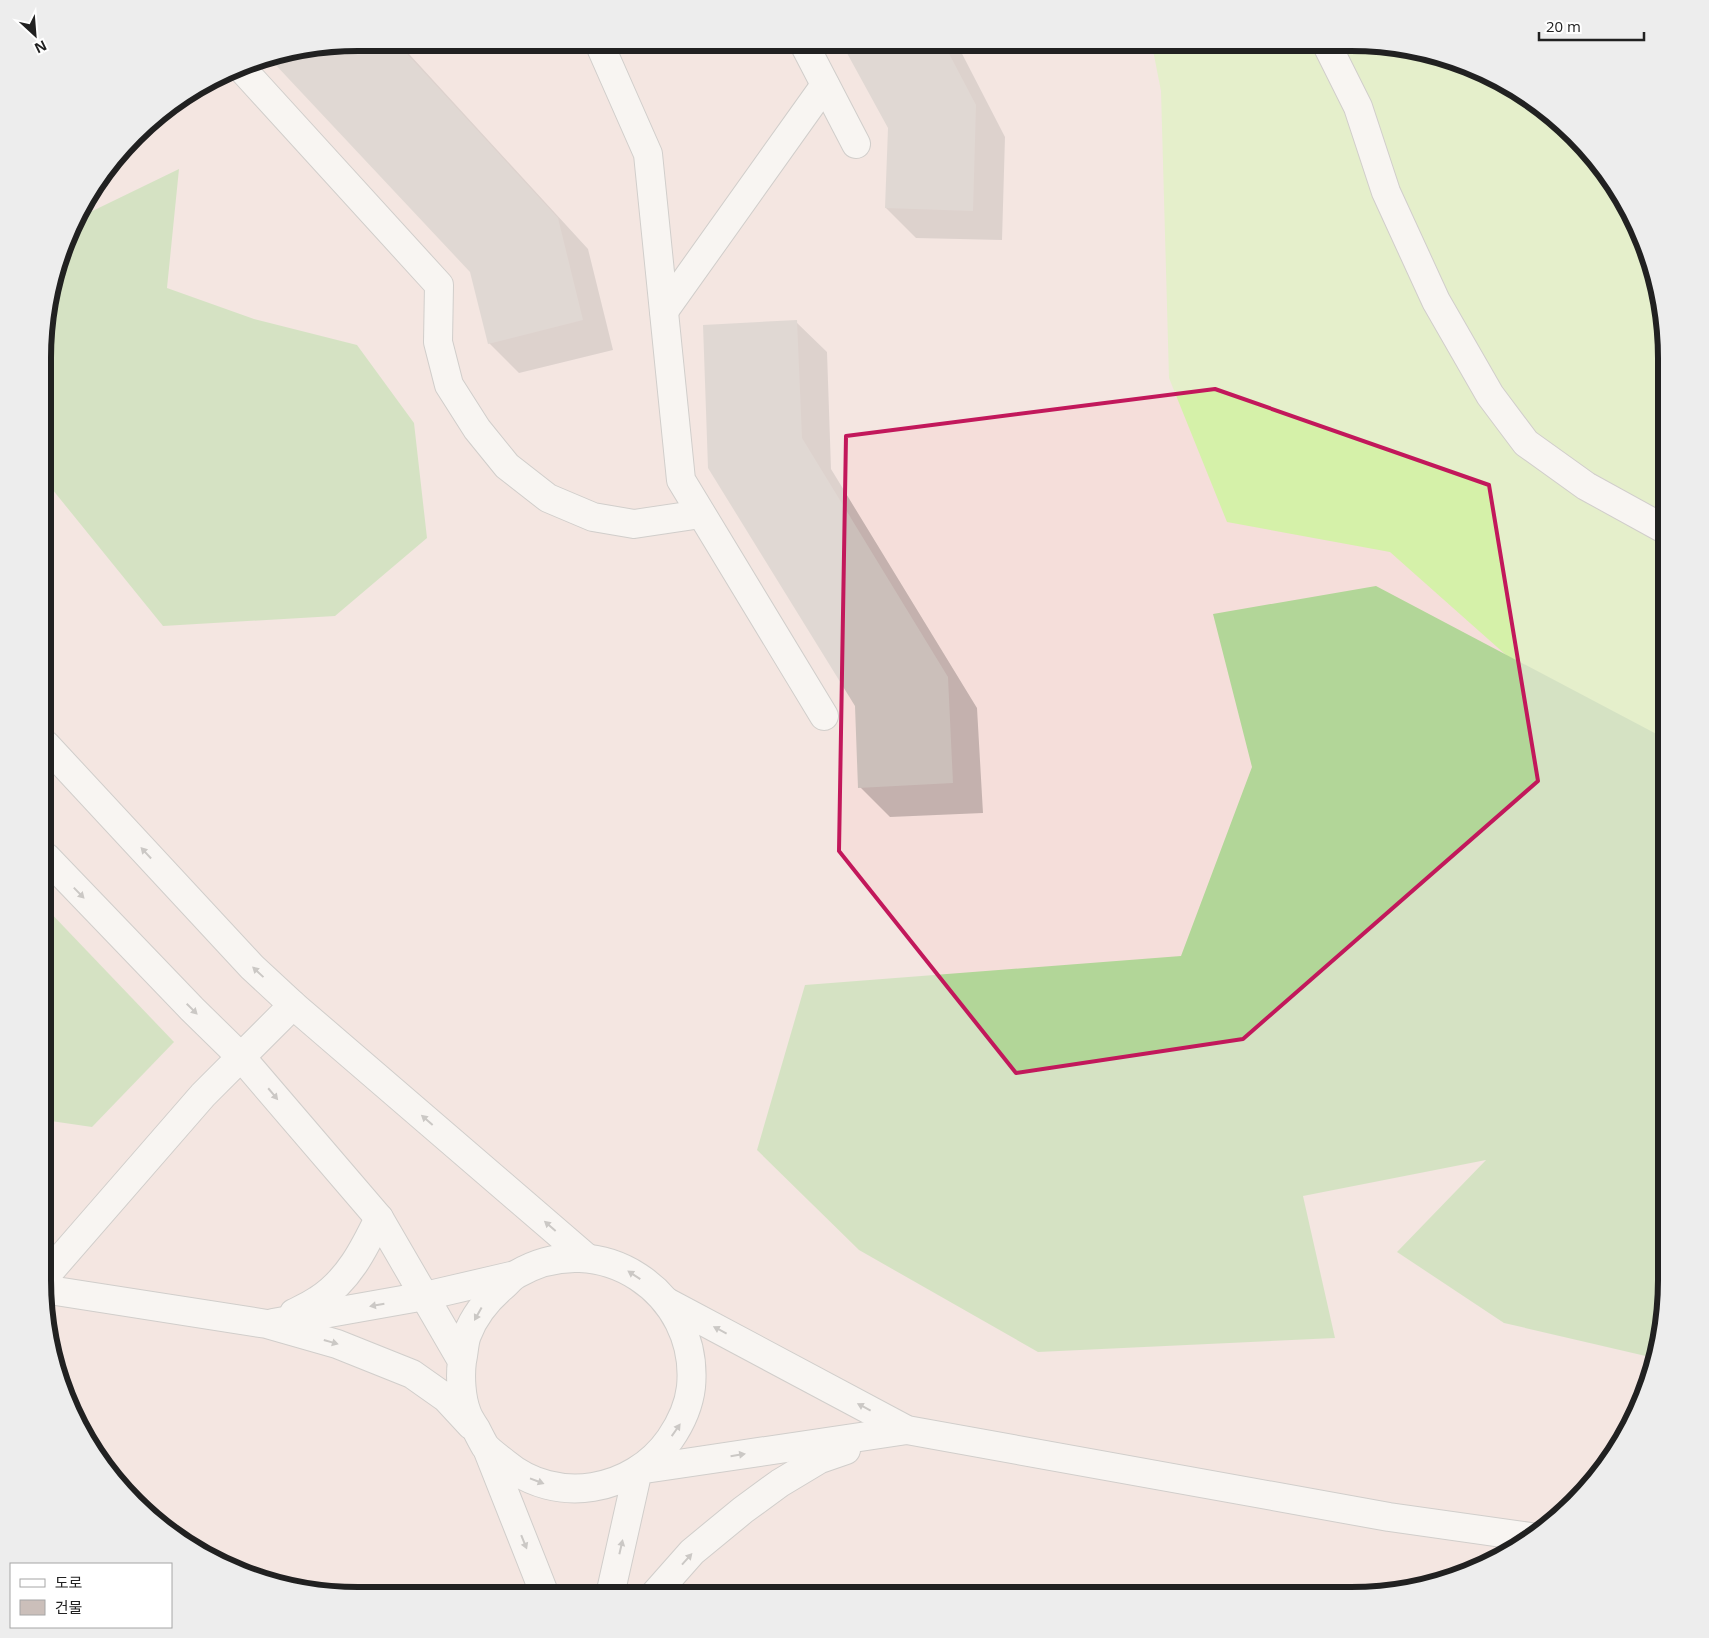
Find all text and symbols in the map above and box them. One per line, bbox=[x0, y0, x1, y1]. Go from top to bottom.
north arrow bbox=[10, 10, 60, 60]
scale bar bbox=[1539, 10, 1644, 42]
text: 20 m bbox=[1546, 16, 1581, 36]
text: N bbox=[32, 36, 50, 58]
one-way arrow bbox=[140, 848, 152, 860]
one-way arrow bbox=[73, 886, 85, 898]
one-way arrow bbox=[252, 966, 264, 978]
one-way arrow bbox=[186, 1003, 198, 1015]
one-way arrow bbox=[267, 1088, 278, 1100]
one-way arrow bbox=[422, 1114, 434, 1126]
one-way arrow bbox=[544, 1221, 557, 1232]
one-way arrow bbox=[628, 1270, 641, 1279]
one-way arrow bbox=[368, 1301, 384, 1309]
one-way arrow bbox=[474, 1307, 482, 1322]
one-way arrow bbox=[713, 1326, 728, 1334]
one-way arrow bbox=[323, 1338, 338, 1346]
one-way arrow bbox=[856, 1403, 871, 1411]
one-way arrow bbox=[671, 1423, 681, 1437]
one-way arrow bbox=[731, 1451, 747, 1459]
one-way arrow bbox=[529, 1478, 544, 1485]
one-way arrow bbox=[520, 1534, 528, 1549]
one-way arrow bbox=[617, 1540, 625, 1555]
one-way arrow bbox=[681, 1552, 692, 1565]
legend bbox=[10, 1563, 172, 1628]
text: 도로 bbox=[55, 1572, 83, 1592]
text: 건물 bbox=[55, 1597, 83, 1617]

